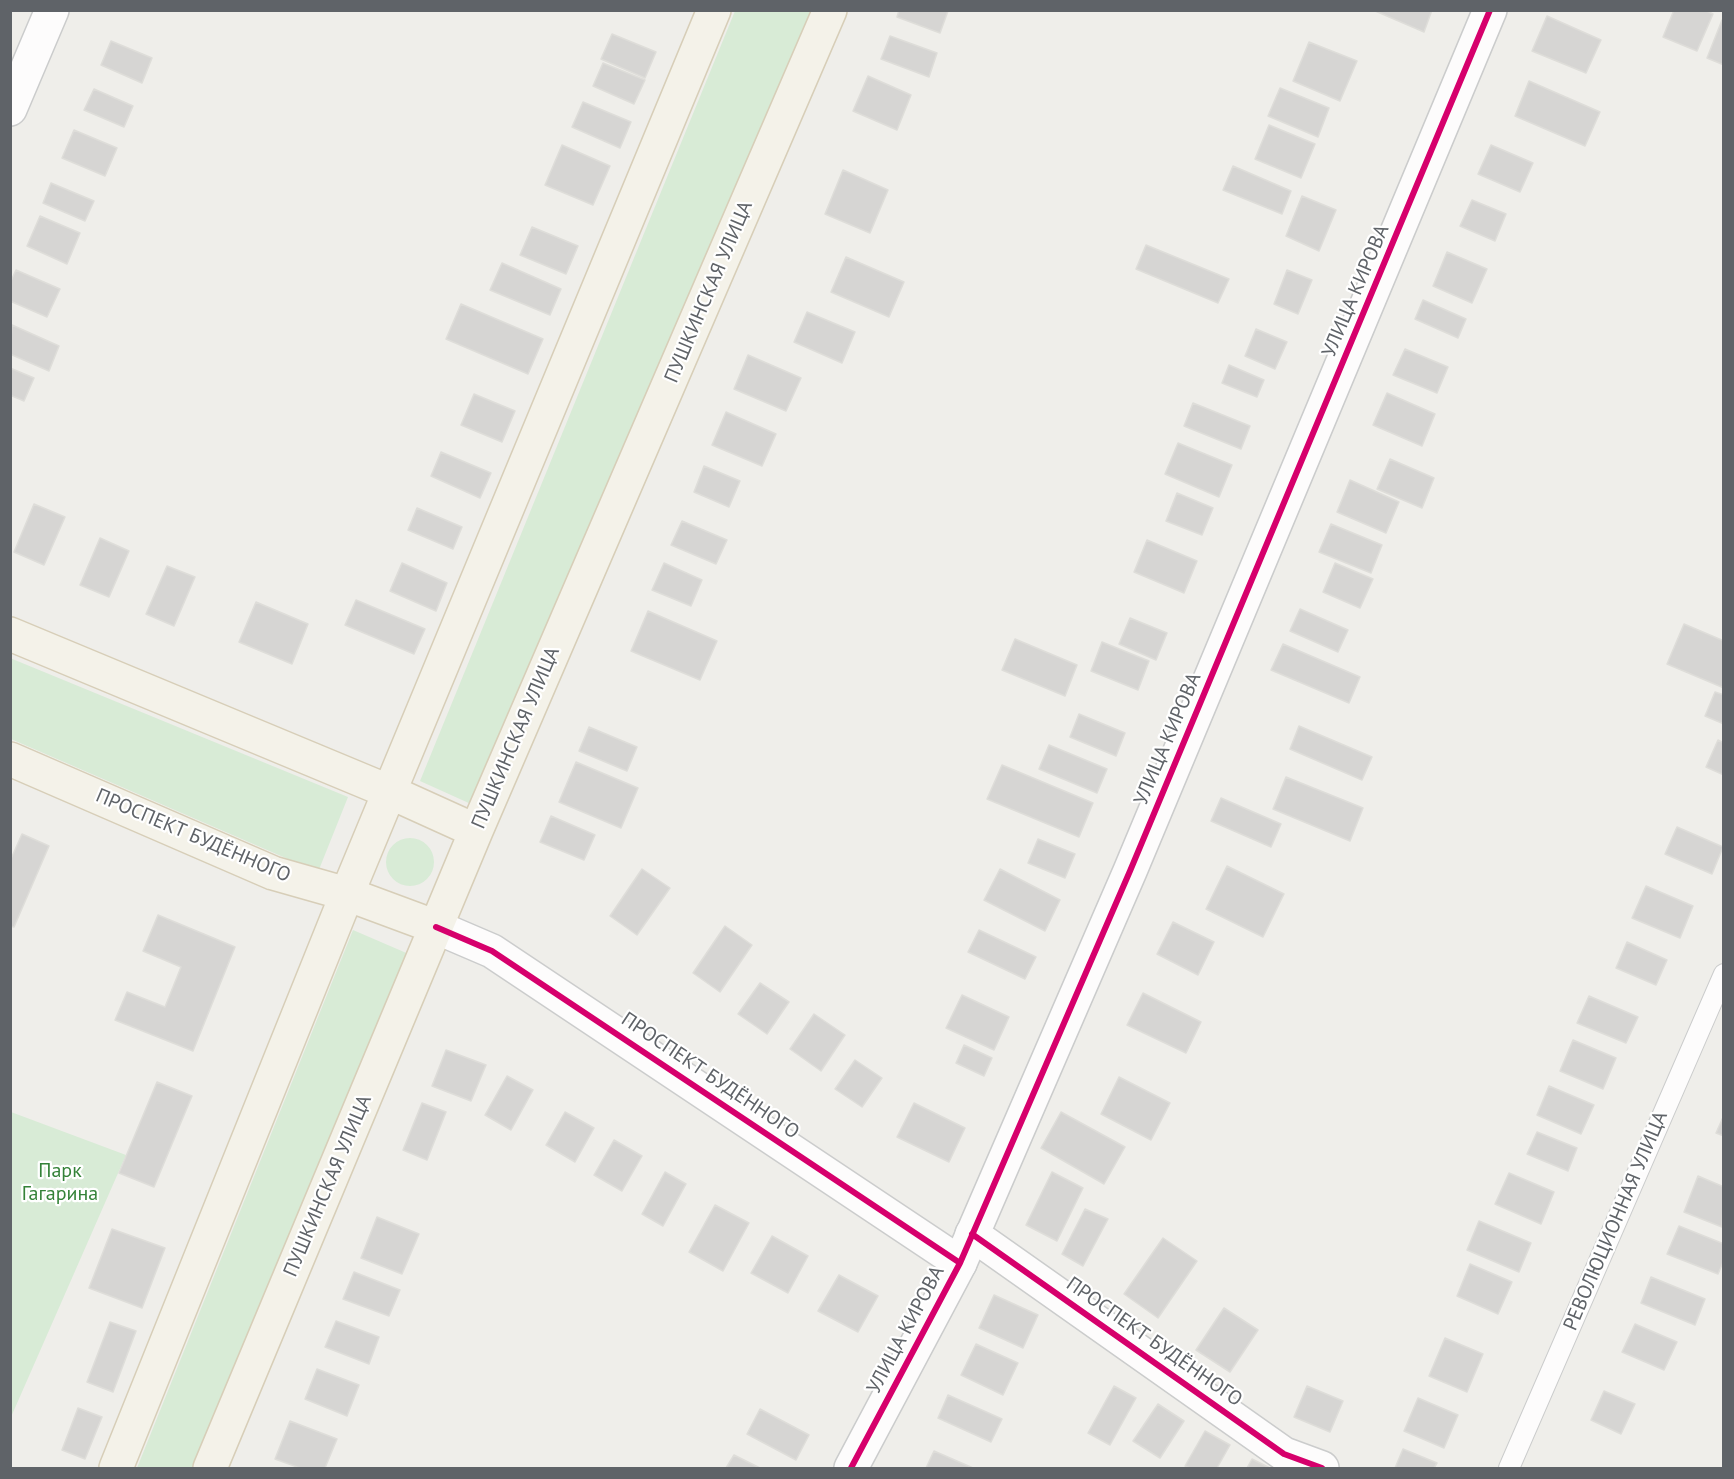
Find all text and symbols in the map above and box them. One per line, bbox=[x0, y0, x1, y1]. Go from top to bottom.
street label: ПУШКИНСКАЯ УЛИЦА bbox=[660, 198, 758, 386]
street label: УЛИЦА КИРОВА bbox=[1317, 221, 1395, 361]
street label: ПУШКИНСКАЯ УЛИЦА bbox=[467, 644, 565, 832]
street label: УЛИЦА КИРОВА bbox=[1129, 669, 1207, 809]
street label: ПРОСПЕКТ БУДЁННОГО bbox=[92, 784, 294, 888]
street label: ПРОСПЕКТ БУДЁННОГО bbox=[616, 1008, 804, 1144]
street label: ПУШКИНСКАЯ УЛИЦА bbox=[279, 1092, 377, 1280]
street label: РЕВОЛЮЦИОННАЯ УЛИЦА bbox=[1559, 1108, 1673, 1334]
park label: Парк Гагарина bbox=[22, 1159, 98, 1206]
street label: УЛИЦА КИРОВА bbox=[862, 1262, 950, 1398]
street label: ПРОСПЕКТ БУДЁННОГО bbox=[1061, 1272, 1247, 1412]

